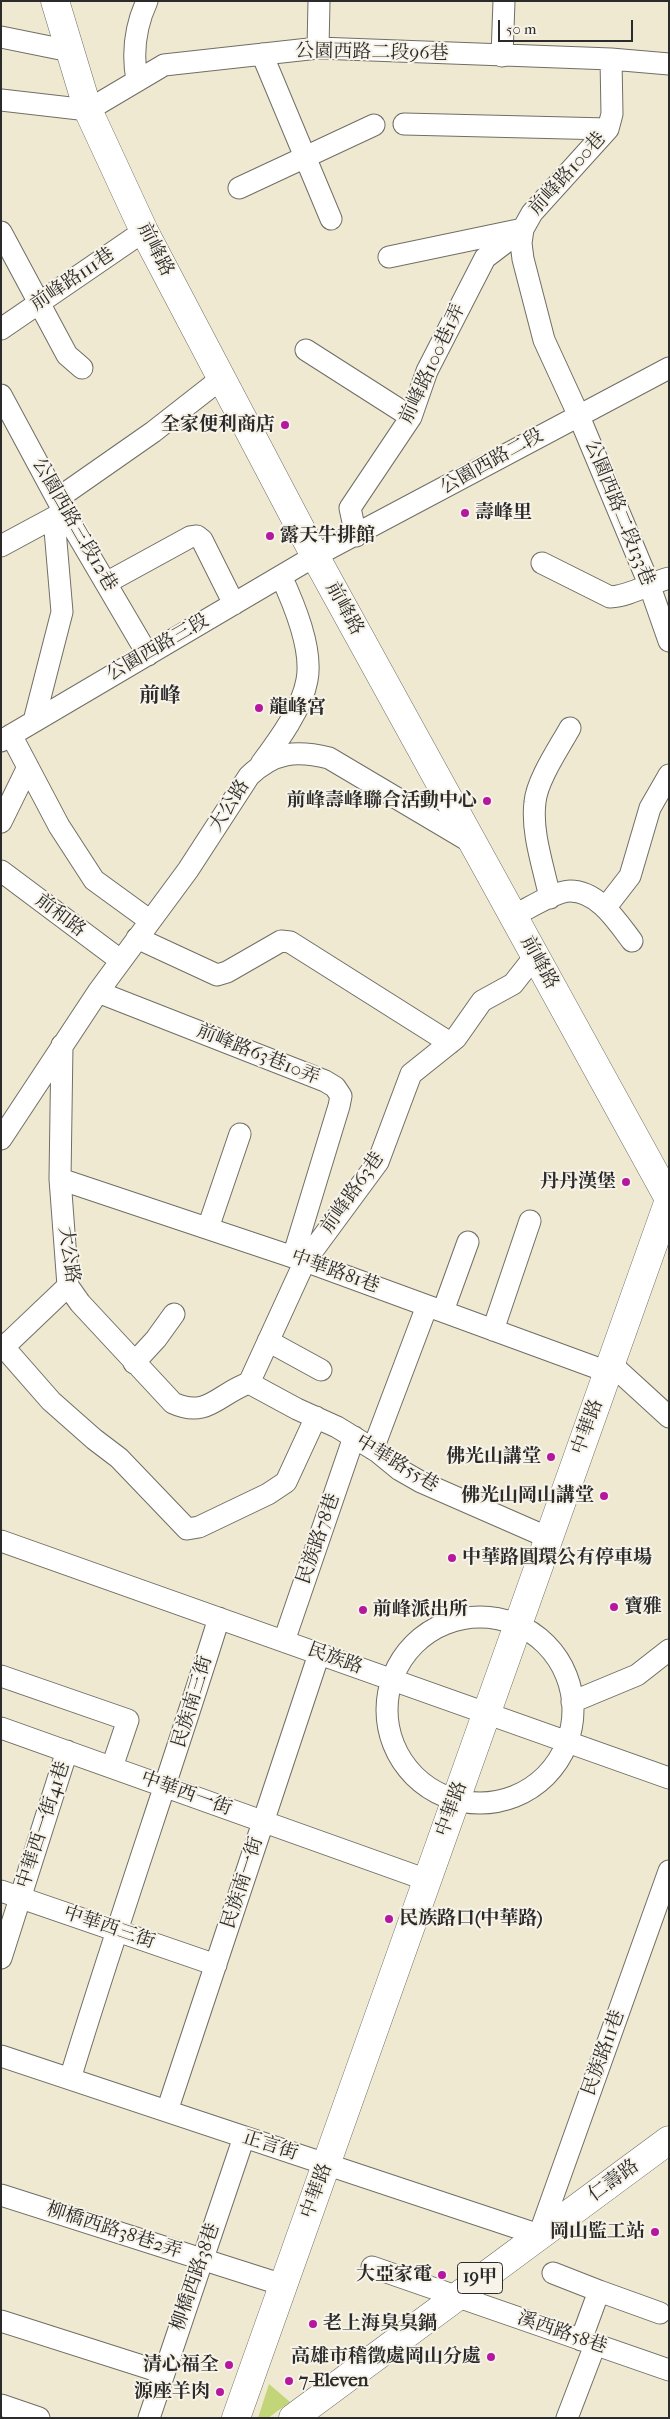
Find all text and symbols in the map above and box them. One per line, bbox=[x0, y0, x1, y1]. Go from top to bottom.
scale bar bbox=[500, 10, 635, 42]
text: 50 m bbox=[506, 20, 536, 38]
street label: 公園西路二段96巷 bbox=[295, 40, 449, 66]
street label: 前峰路100巷 bbox=[525, 128, 611, 220]
street label: 前峰路 bbox=[132, 219, 178, 281]
street label: 前峰路111巷 bbox=[27, 244, 119, 316]
street label: 前峰路100巷1弄 bbox=[395, 301, 471, 427]
place label: 全家便利商店 bbox=[161, 414, 275, 436]
marker: 全家便利商店 bbox=[279, 419, 291, 431]
street label: 公園西路二段 bbox=[437, 424, 547, 500]
street label: 公園西路二段133巷 bbox=[579, 437, 659, 589]
street label: 公園西路三段12巷 bbox=[27, 455, 121, 595]
place label: 壽峰里 bbox=[475, 502, 532, 524]
marker: 壽峰里 bbox=[459, 507, 471, 519]
place label: 露天牛排館 bbox=[280, 525, 375, 547]
marker: 露天牛排館 bbox=[264, 530, 276, 542]
street label: 前峰路 bbox=[320, 579, 368, 639]
street label: 公園西路三段 bbox=[103, 610, 213, 686]
district label: 前峰 bbox=[139, 684, 181, 710]
place label: 龍峰宮 bbox=[269, 697, 326, 719]
marker: 龍峰宮 bbox=[253, 702, 265, 714]
street label: 大公路 bbox=[205, 776, 255, 836]
place label: 前峰壽峰聯合活動中心 bbox=[287, 790, 477, 812]
marker: 前峰壽峰聯合活動中心 bbox=[481, 795, 493, 807]
street label: 前和路 bbox=[30, 890, 90, 942]
street label: 前峰路 bbox=[515, 933, 563, 993]
street label: 前峰路63巷10弄 bbox=[193, 1020, 323, 1090]
street label: 前峰路63巷 bbox=[317, 1148, 389, 1238]
place label: 丹丹漢堡 bbox=[540, 1171, 616, 1193]
marker: 丹丹漢堡 bbox=[620, 1176, 632, 1188]
street label: 大公路 bbox=[53, 1225, 83, 1285]
street label: 中華路81巷 bbox=[288, 1245, 382, 1299]
street label: 中華路 bbox=[568, 1396, 608, 1458]
street label: 中華路55巷 bbox=[352, 1430, 442, 1498]
place label: 佛光山講堂 bbox=[446, 1446, 541, 1468]
marker: 佛光山講堂 bbox=[545, 1451, 557, 1463]
place label: 佛光山岡山講堂 bbox=[461, 1485, 594, 1507]
marker: 佛光山岡山講堂 bbox=[598, 1490, 610, 1502]
street label: 民族路78巷 bbox=[293, 1491, 345, 1587]
place label: 中華路圓環公有停車場 bbox=[462, 1547, 652, 1569]
marker: 中華路圓環公有停車場 bbox=[446, 1552, 458, 1564]
place label: 寶雅 bbox=[624, 1596, 662, 1618]
place label: 前峰派出所 bbox=[373, 1599, 468, 1621]
marker: 寶雅 bbox=[608, 1601, 620, 1613]
marker: 前峰派出所 bbox=[357, 1604, 369, 1616]
street label: 民族路 bbox=[304, 1639, 366, 1679]
street label: 民族南三街 bbox=[168, 1653, 218, 1751]
street label: 中華西一街41巷 bbox=[13, 1759, 75, 1891]
street label: 中華西一街 bbox=[137, 1767, 235, 1821]
street label: 中華路 bbox=[432, 1778, 472, 1840]
street label: 民族南一街 bbox=[217, 1834, 269, 1932]
street label: 中華西三街 bbox=[60, 1902, 158, 1954]
place label: 民族路口(中華路) bbox=[399, 1908, 543, 1930]
marker: 民族路口(中華路) bbox=[383, 1913, 395, 1925]
street label: 民族路11巷 bbox=[578, 2007, 630, 2099]
street label: 正言街 bbox=[239, 2126, 301, 2166]
street label: 仁壽路 bbox=[584, 2155, 644, 2207]
street label: 中華路 bbox=[297, 2160, 337, 2222]
street label: 柳橋西路38巷2弄 bbox=[43, 2198, 185, 2264]
street label: 柳橋西路38巷 bbox=[167, 2220, 225, 2334]
place label: 岡山監工站 bbox=[550, 2221, 645, 2243]
marker: 岡山監工站 bbox=[649, 2226, 661, 2238]
road number: 19甲 bbox=[458, 2262, 502, 2294]
place label: 大亞家電 bbox=[356, 2264, 432, 2286]
marker: 大亞家電 bbox=[436, 2269, 448, 2281]
street label: 溪西路58巷 bbox=[514, 2307, 610, 2359]
place label: 老上海臭臭鍋 bbox=[323, 2313, 437, 2335]
marker: 老上海臭臭鍋 bbox=[307, 2318, 319, 2330]
place label: 高雄市稽徵處岡山分處 bbox=[291, 2346, 481, 2368]
marker: 高雄市稽徵處岡山分處 bbox=[485, 2351, 497, 2363]
place label: 清心福全 bbox=[143, 2354, 219, 2376]
marker: 清心福全 bbox=[223, 2359, 235, 2371]
place label: 7-Eleven bbox=[299, 2370, 369, 2392]
marker: 7-Eleven bbox=[283, 2375, 295, 2387]
place label: 源座羊肉 bbox=[134, 2381, 210, 2403]
marker: 源座羊肉 bbox=[214, 2386, 226, 2398]

